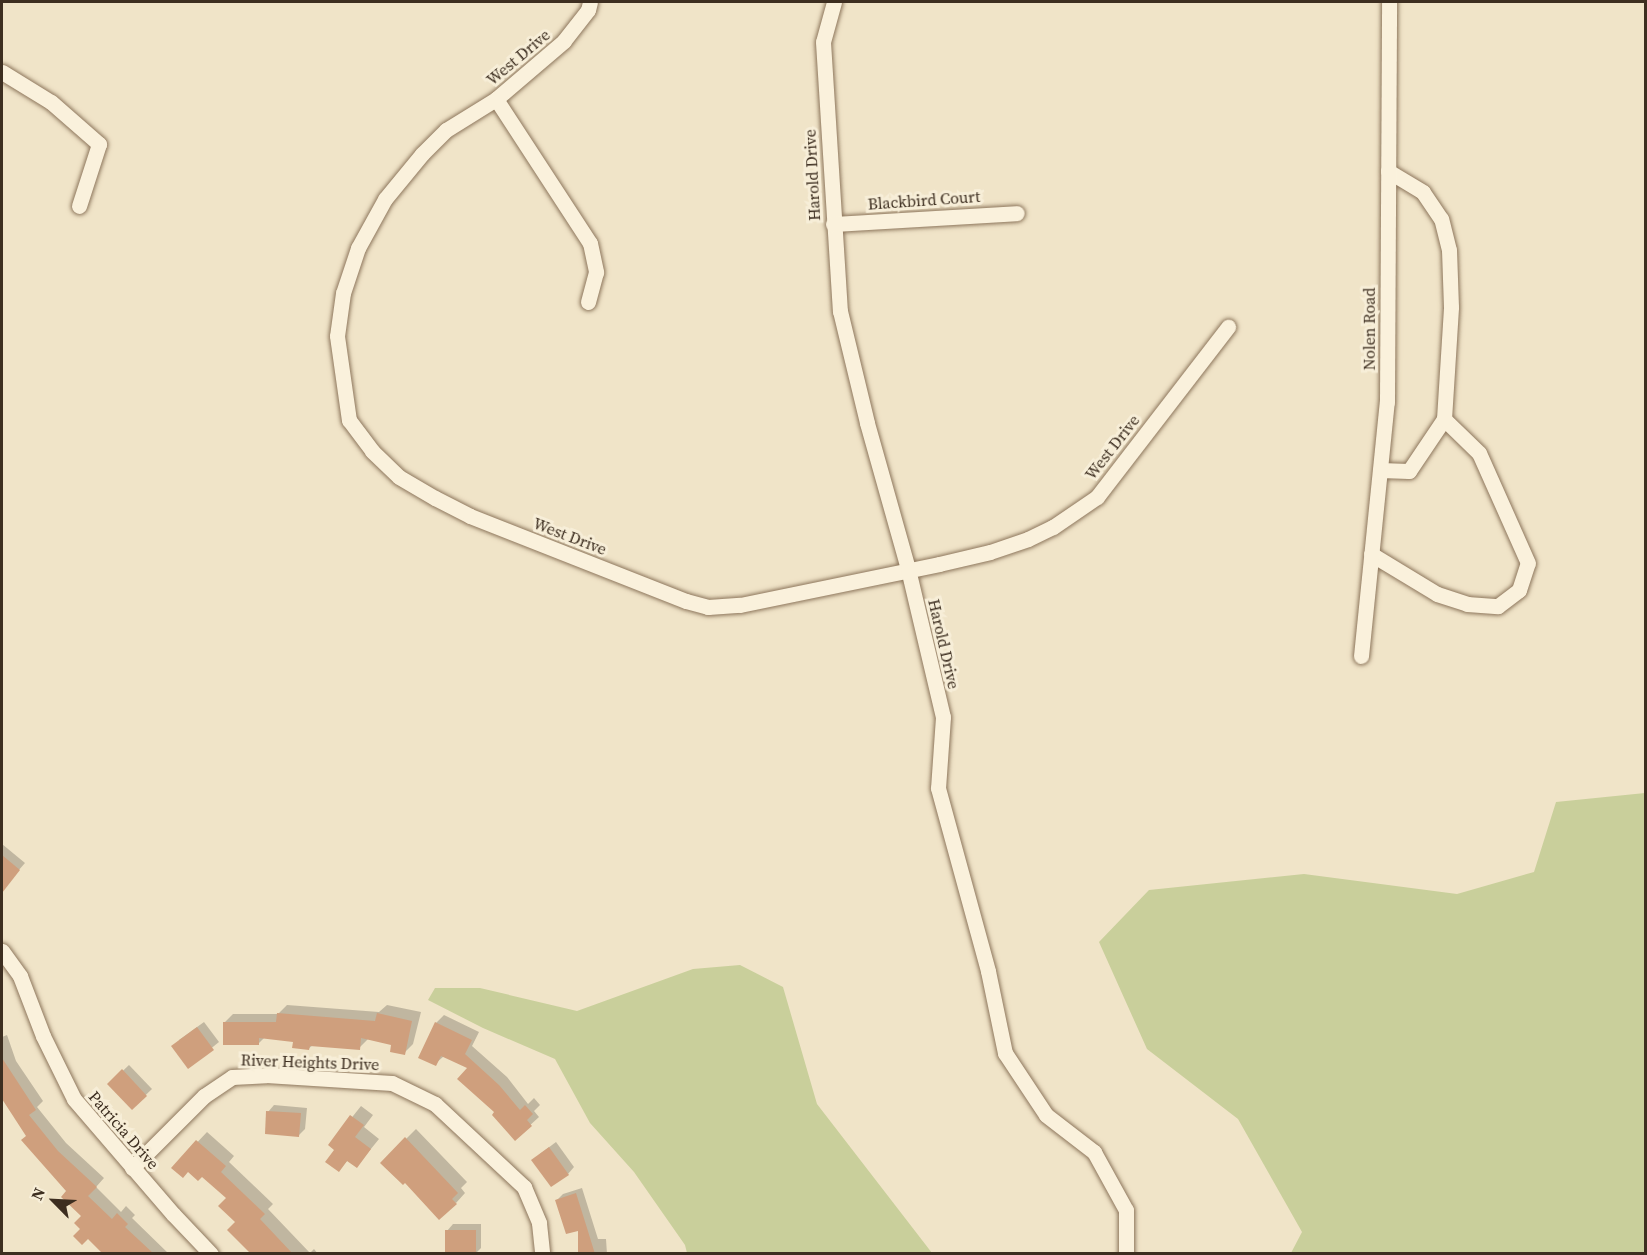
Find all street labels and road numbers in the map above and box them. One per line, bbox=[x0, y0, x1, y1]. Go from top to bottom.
street label: West Drive bbox=[482, 25, 554, 89]
street label: Harold Drive bbox=[800, 129, 824, 221]
street label: Blackbird Court bbox=[867, 186, 981, 214]
street label: Nolen Road bbox=[1359, 288, 1379, 370]
street label: West Drive bbox=[1081, 411, 1143, 483]
street label: West Drive bbox=[531, 513, 609, 559]
street label: Harold Drive bbox=[924, 597, 964, 691]
street label: River Heights Drive bbox=[240, 1050, 380, 1074]
street label: Patricia Drive bbox=[85, 1087, 163, 1173]

